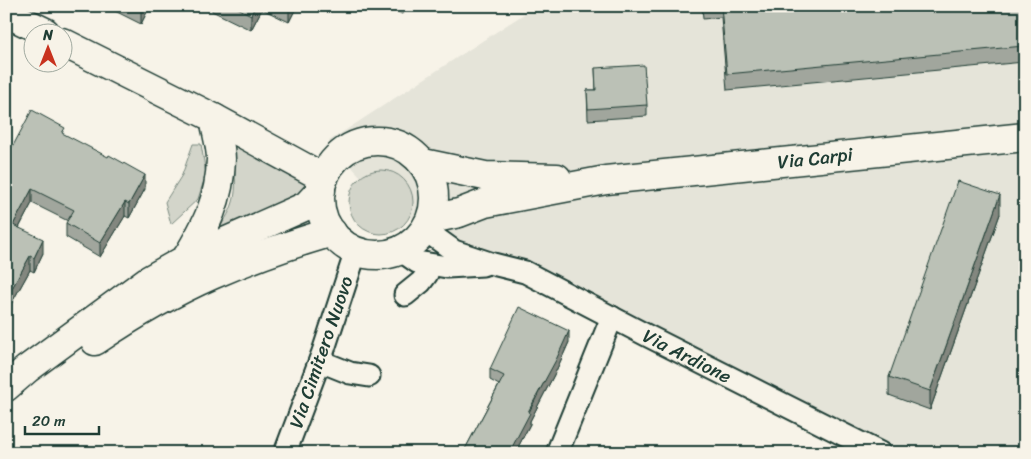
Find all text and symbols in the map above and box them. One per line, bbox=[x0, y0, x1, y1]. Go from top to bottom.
north arrow bbox=[22, 22, 72, 72]
text: N bbox=[42, 23, 53, 48]
street label: Via Carpi bbox=[776, 138, 855, 178]
street label: Via Cimitero Nuovo bbox=[279, 271, 363, 433]
street label: Via Ardione bbox=[637, 319, 738, 393]
scale bar bbox=[25, 404, 99, 436]
text: 20 m bbox=[32, 408, 66, 434]

